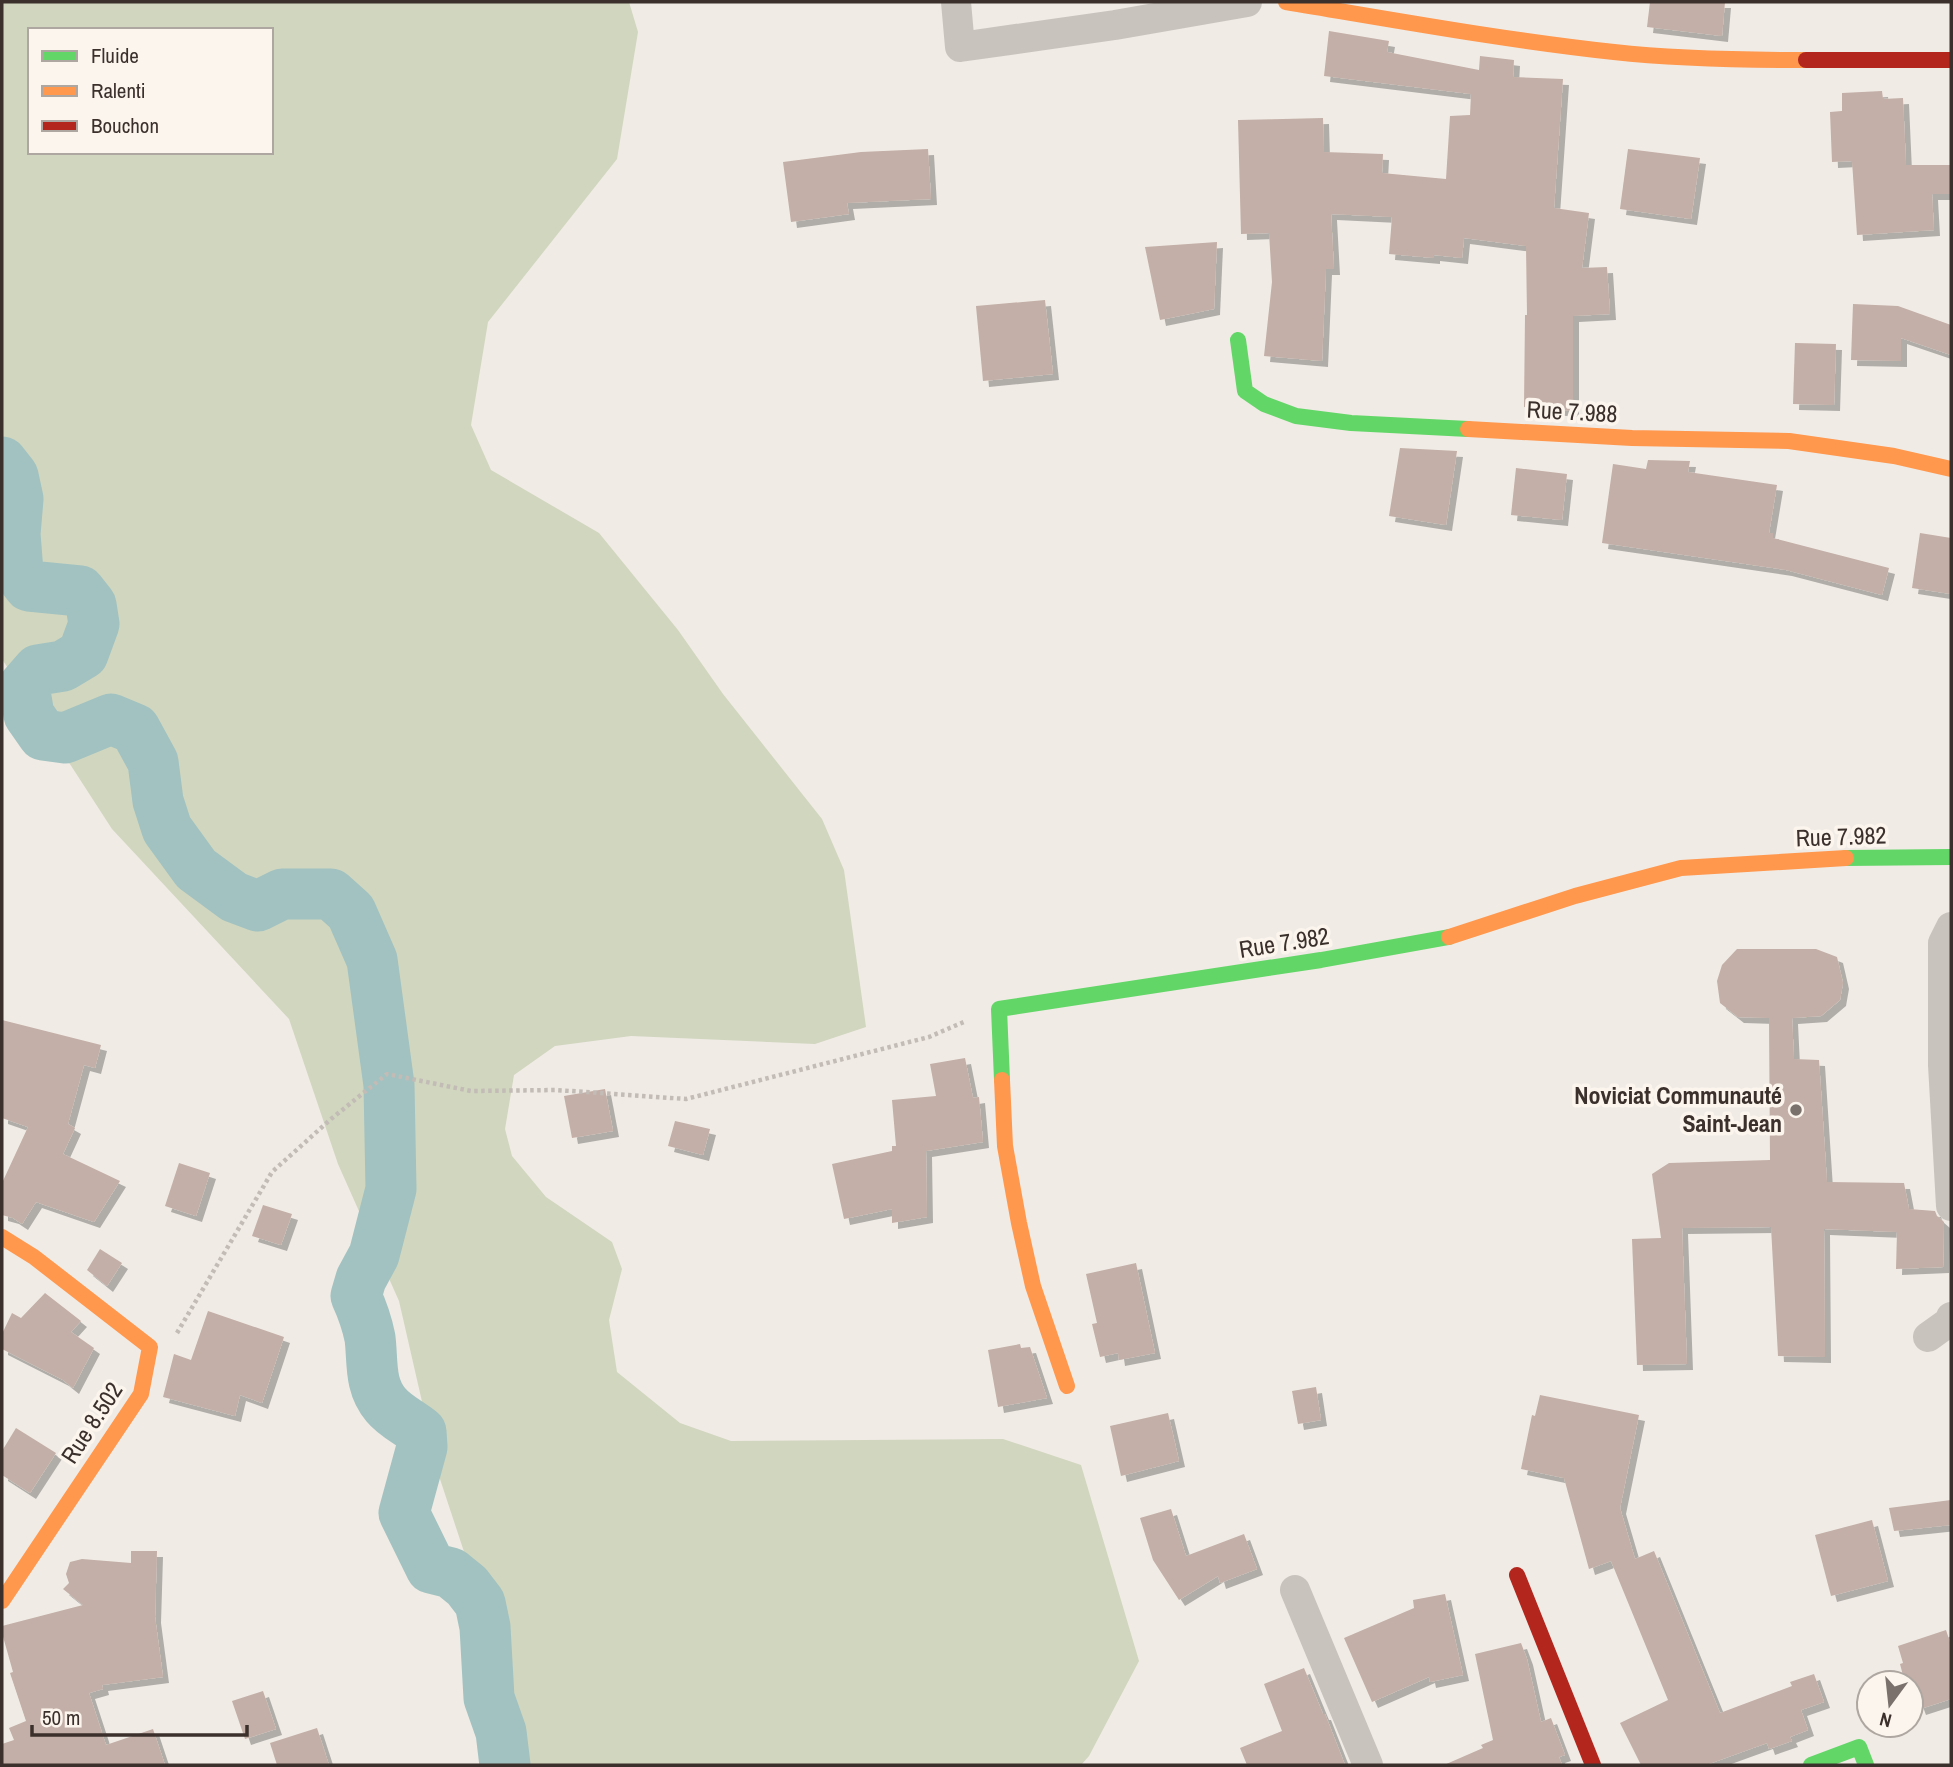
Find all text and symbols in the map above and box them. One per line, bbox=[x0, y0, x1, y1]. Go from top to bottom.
legend bbox=[28, 28, 273, 154]
text: Fluide bbox=[91, 41, 139, 70]
text: Ralenti bbox=[91, 76, 146, 105]
text: Bouchon bbox=[91, 111, 159, 140]
street label: Rue 7.988 bbox=[1526, 393, 1618, 429]
street label: Rue 7.982 bbox=[1795, 818, 1887, 854]
street label: Rue 7.982 bbox=[1236, 919, 1331, 965]
place label: Noviciat Communauté Saint-Jean bbox=[1574, 1079, 1782, 1139]
marker: Noviciat Communauté Saint-Jean bbox=[1788, 1102, 1804, 1118]
street label: Rue 8.502 bbox=[53, 1376, 129, 1469]
north arrow bbox=[1855, 1669, 1925, 1739]
scale bar bbox=[32, 1694, 247, 1738]
text: 50 m bbox=[42, 1703, 80, 1732]
text: N bbox=[1877, 1706, 1894, 1734]

